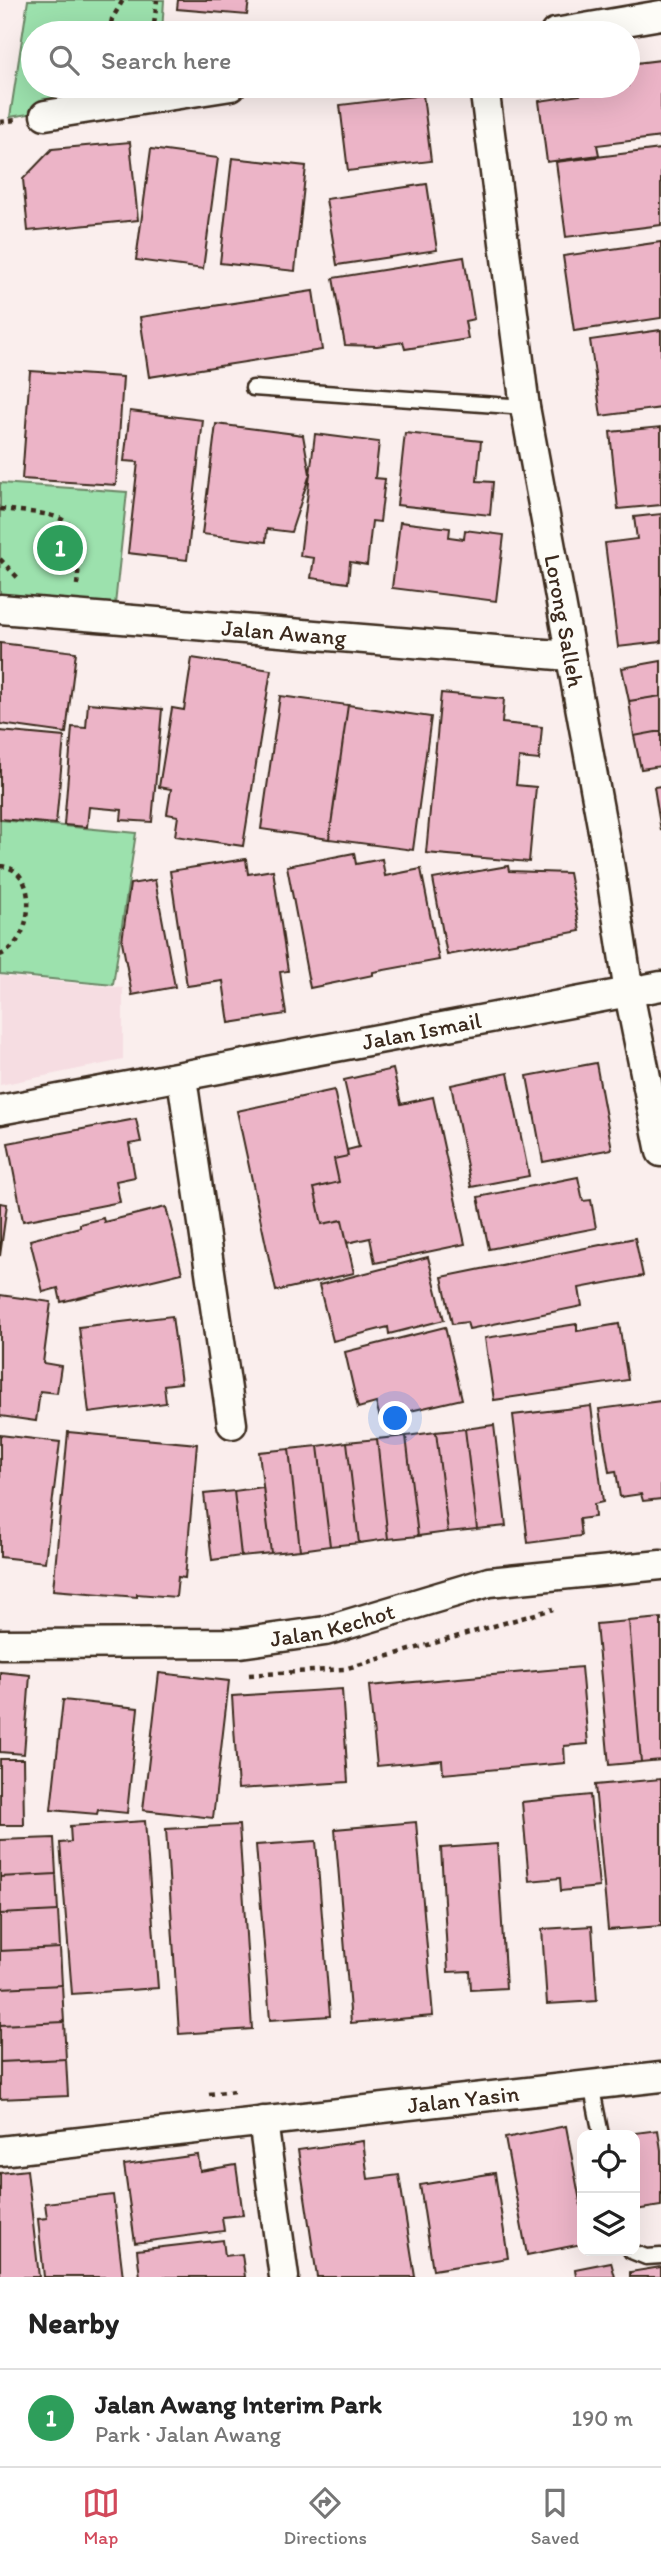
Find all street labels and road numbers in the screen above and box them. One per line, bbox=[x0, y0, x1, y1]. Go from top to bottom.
street label: Lorong Salleh bbox=[538, 552, 590, 690]
street label: Jalan Awang bbox=[221, 613, 348, 652]
street label: Jalan Ismail bbox=[360, 1006, 484, 1056]
street label: Jalan Kechot bbox=[268, 1597, 398, 1653]
street label: Jalan Yasin bbox=[406, 2079, 520, 2119]

